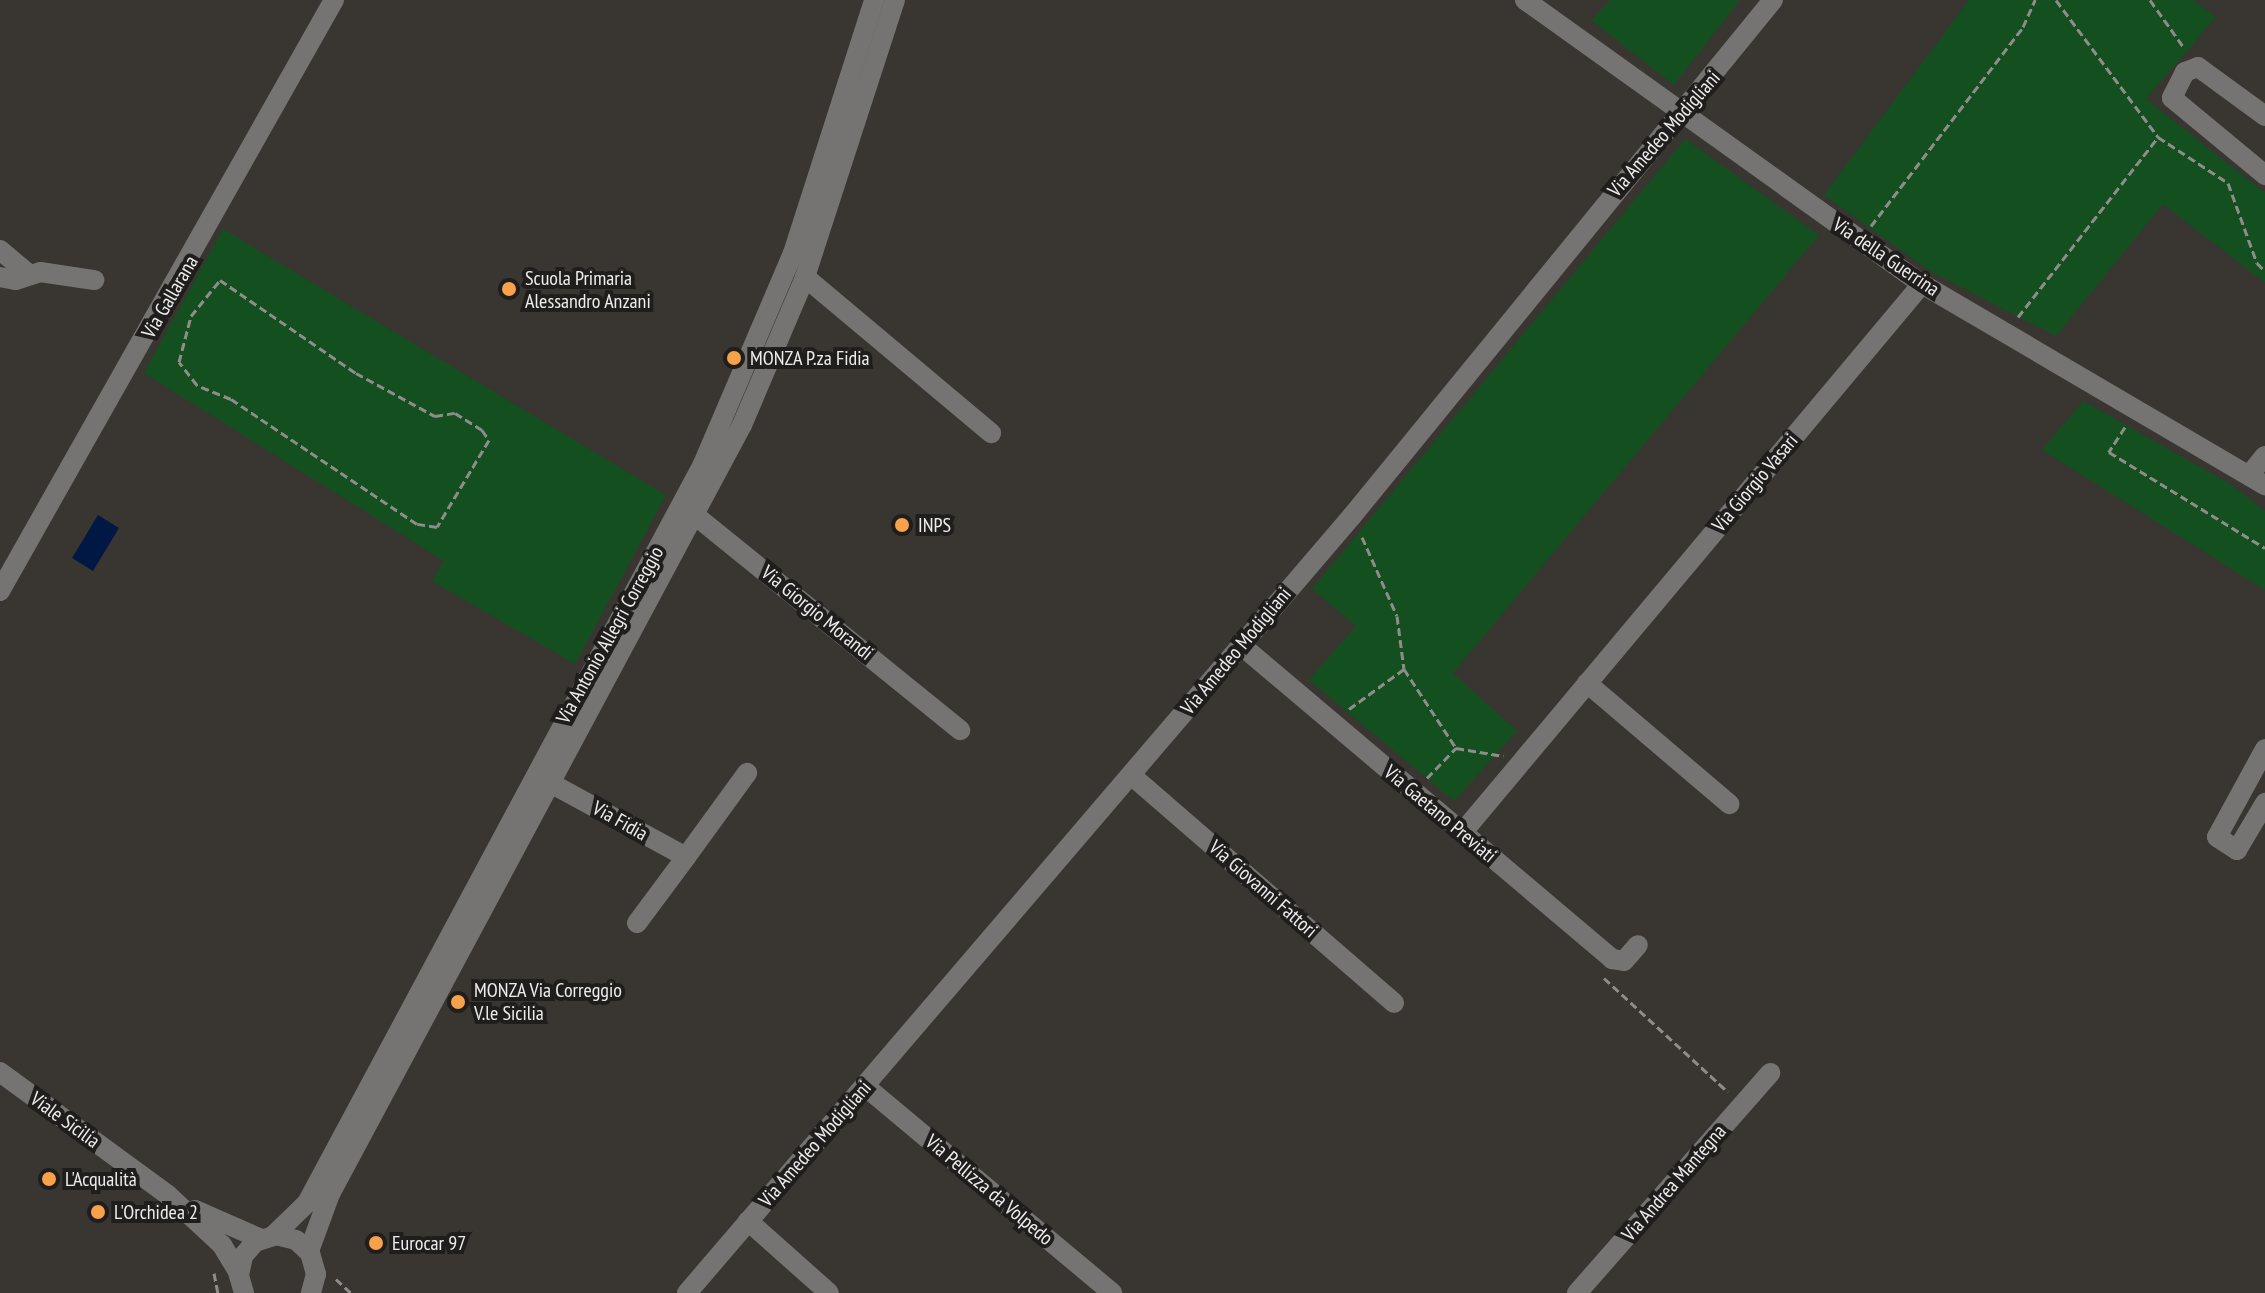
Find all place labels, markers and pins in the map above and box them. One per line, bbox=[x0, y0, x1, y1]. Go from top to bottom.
place label: Scuola Primaria Alessandro Anzani bbox=[525, 266, 651, 313]
marker: Scuola Primaria Alessandro Anzani bbox=[500, 280, 518, 298]
place label: MONZA P.za Fidia bbox=[750, 346, 870, 370]
marker: MONZA P.za Fidia bbox=[725, 349, 743, 367]
place label: INPS bbox=[918, 513, 951, 537]
marker: INPS bbox=[893, 516, 911, 534]
place label: MONZA Via Correggio V.le Sicilia bbox=[474, 978, 623, 1025]
marker: MONZA Via Correggio V.le Sicilia bbox=[449, 993, 467, 1011]
place label: L'Acqualità bbox=[65, 1167, 137, 1191]
marker: L'Acqualità bbox=[40, 1170, 58, 1188]
place label: L'Orchidea 2 bbox=[114, 1200, 198, 1224]
marker: L'Orchidea 2 bbox=[89, 1203, 107, 1221]
place label: Eurocar 97 bbox=[392, 1231, 466, 1255]
marker: Eurocar 97 bbox=[367, 1234, 385, 1252]

